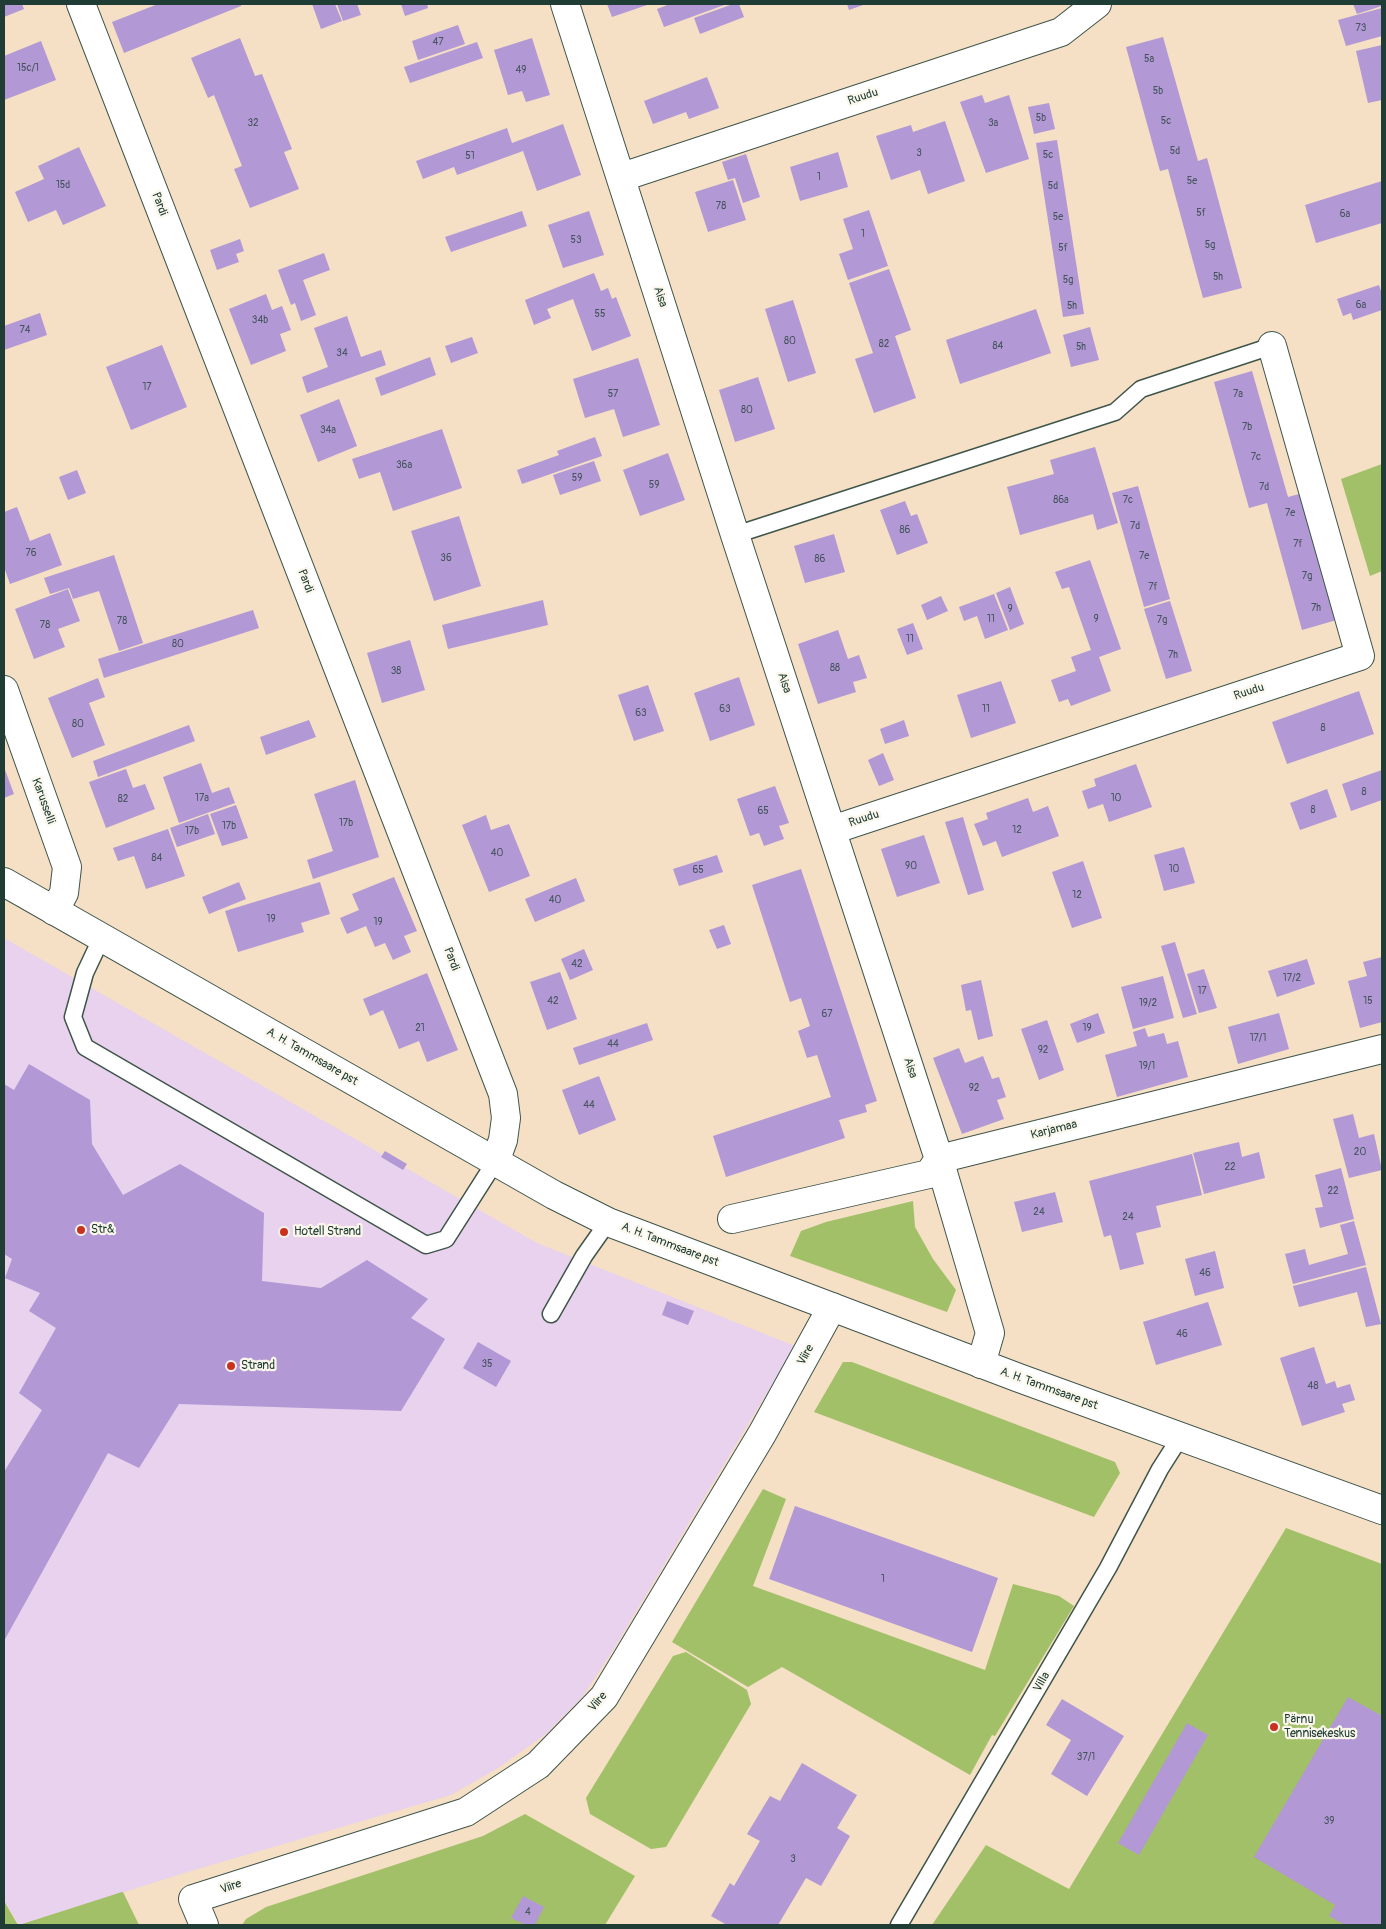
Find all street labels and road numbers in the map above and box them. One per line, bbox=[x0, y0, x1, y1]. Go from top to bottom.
street label: Ruudu bbox=[846, 85, 880, 109]
street label: Pardi bbox=[148, 190, 170, 218]
street label: Aisa bbox=[650, 285, 670, 309]
street label: Pardi bbox=[294, 567, 316, 595]
street label: Aisa bbox=[774, 671, 794, 695]
street label: Ruudu bbox=[1232, 680, 1266, 704]
street label: Karusselli bbox=[28, 776, 58, 826]
street label: Ruudu bbox=[847, 807, 881, 831]
street label: Pardi bbox=[440, 945, 462, 973]
street label: A. H. Tammsaare pst bbox=[264, 1025, 360, 1089]
street label: Aisa bbox=[900, 1056, 920, 1080]
street label: Karjamaa bbox=[1029, 1117, 1079, 1143]
street label: A. H. Tammsaare pst bbox=[619, 1220, 721, 1270]
street label: Viire bbox=[795, 1342, 817, 1368]
street label: A. H. Tammsaare pst bbox=[998, 1365, 1100, 1413]
street label: Villa bbox=[1031, 1669, 1053, 1695]
street label: Viire bbox=[586, 1689, 610, 1715]
street label: Viire bbox=[219, 1877, 243, 1897]

